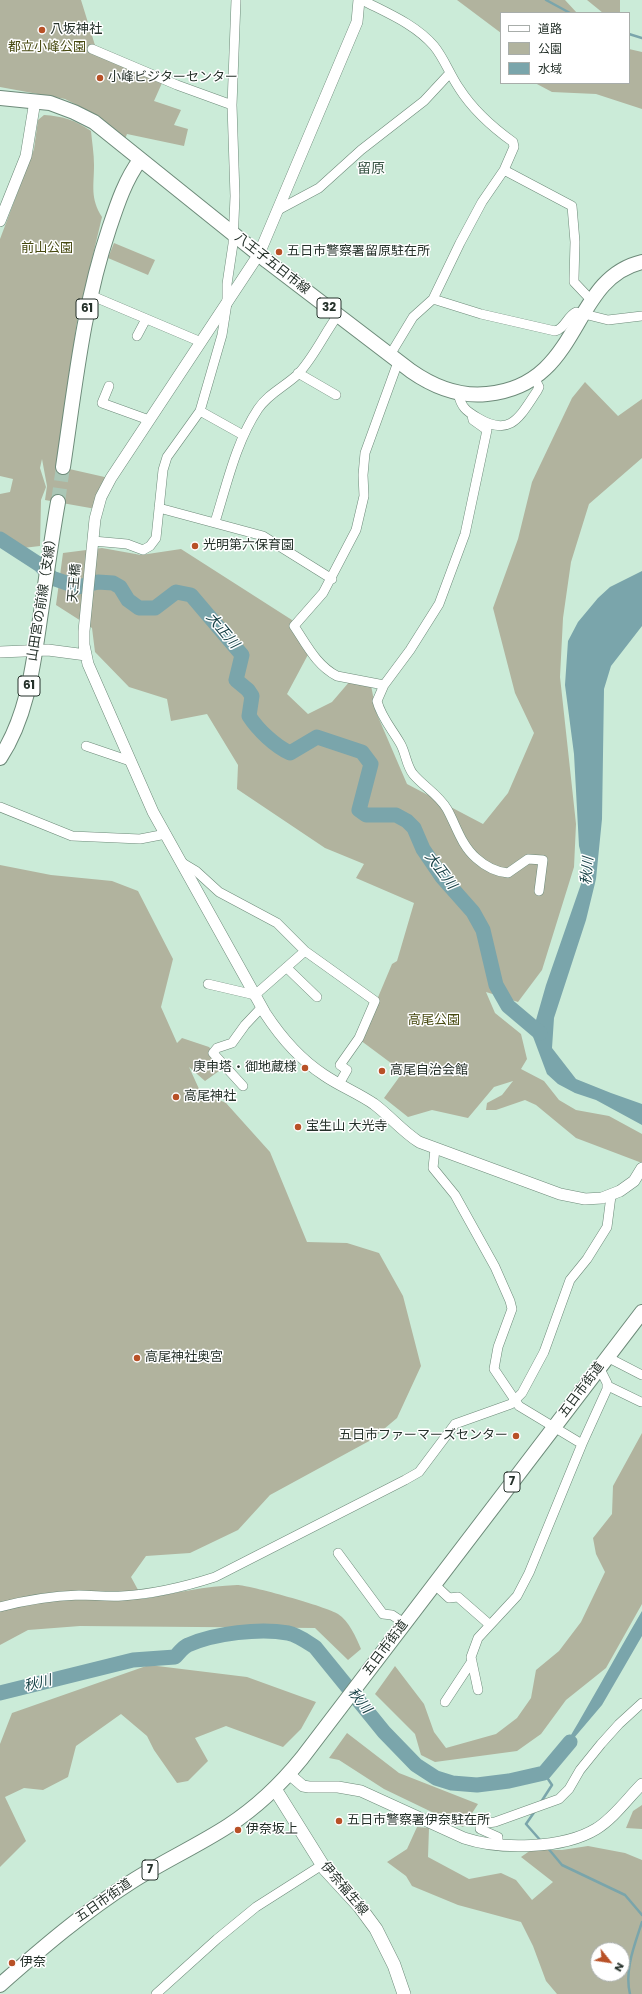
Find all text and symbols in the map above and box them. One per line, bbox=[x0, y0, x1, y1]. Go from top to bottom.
legend bbox=[500, 12, 630, 84]
text: 道路 bbox=[538, 20, 562, 37]
place label: 八坂神社 bbox=[50, 22, 102, 38]
marker: 八坂神社 bbox=[37, 25, 47, 35]
park label: 都立小峰公園 bbox=[8, 40, 86, 56]
text: 公園 bbox=[538, 40, 562, 57]
text: 水域 bbox=[538, 60, 562, 77]
place label: 小峰ビジターセンター bbox=[108, 70, 238, 86]
marker: 小峰ビジターセンター bbox=[95, 73, 105, 83]
district label: 留原 bbox=[357, 161, 385, 177]
street label: 八王子五日市線 bbox=[231, 230, 313, 298]
park label: 前山公園 bbox=[21, 241, 73, 257]
place label: 五日市警察署留原駐在所 bbox=[287, 244, 430, 260]
marker: 五日市警察署留原駐在所 bbox=[274, 247, 284, 257]
road number: 32 bbox=[317, 298, 341, 318]
road number: 61 bbox=[76, 299, 98, 319]
street label: 山田宮の前線（支線） bbox=[25, 532, 61, 662]
place label: 光明第六保育園 bbox=[203, 538, 294, 554]
marker: 光明第六保育園 bbox=[190, 541, 200, 551]
street label: 天王橋 bbox=[66, 563, 84, 603]
water label: 大正川 bbox=[202, 610, 242, 652]
road number: 61 bbox=[18, 676, 40, 696]
water label: 大正川 bbox=[421, 849, 459, 893]
water label: 秋川 bbox=[578, 856, 598, 886]
park label: 高尾公園 bbox=[408, 1013, 460, 1029]
place label: 庚申塔・御地蔵様 bbox=[193, 1060, 297, 1076]
marker: 庚申塔・御地蔵様 bbox=[300, 1063, 310, 1073]
place label: 高尾自治会館 bbox=[390, 1063, 468, 1079]
marker: 高尾自治会館 bbox=[377, 1066, 387, 1076]
place label: 高尾神社 bbox=[184, 1089, 236, 1105]
marker: 高尾神社 bbox=[171, 1092, 181, 1102]
place label: 宝生山 大光寺 bbox=[306, 1119, 387, 1135]
marker: 宝生山 大光寺 bbox=[293, 1122, 303, 1132]
place label: 高尾神社奥宮 bbox=[145, 1350, 223, 1366]
marker: 高尾神社奥宮 bbox=[132, 1353, 142, 1363]
street label: 五日市街道 bbox=[556, 1359, 608, 1421]
place label: 五日市ファーマーズセンター bbox=[339, 1428, 508, 1444]
marker: 五日市ファーマーズセンター bbox=[511, 1431, 521, 1441]
road number: 7 bbox=[504, 1472, 520, 1492]
street label: 五日市街道 bbox=[360, 1617, 412, 1679]
water label: 秋川 bbox=[22, 1672, 54, 1696]
water label: 秋川 bbox=[344, 1685, 374, 1717]
place label: 五日市警察署伊奈駐在所 bbox=[347, 1813, 490, 1829]
marker: 五日市警察署伊奈駐在所 bbox=[334, 1816, 344, 1826]
place label: 伊奈坂上 bbox=[246, 1822, 298, 1838]
marker: 伊奈坂上 bbox=[233, 1825, 243, 1835]
street label: 伊奈福生線 bbox=[317, 1859, 371, 1919]
road number: 7 bbox=[142, 1860, 158, 1880]
street label: 五日市街道 bbox=[73, 1876, 135, 1926]
north arrow bbox=[590, 1942, 630, 1982]
place label: 伊奈 bbox=[20, 1955, 46, 1971]
marker: 伊奈 bbox=[7, 1958, 17, 1968]
text: N bbox=[611, 1960, 629, 1975]

